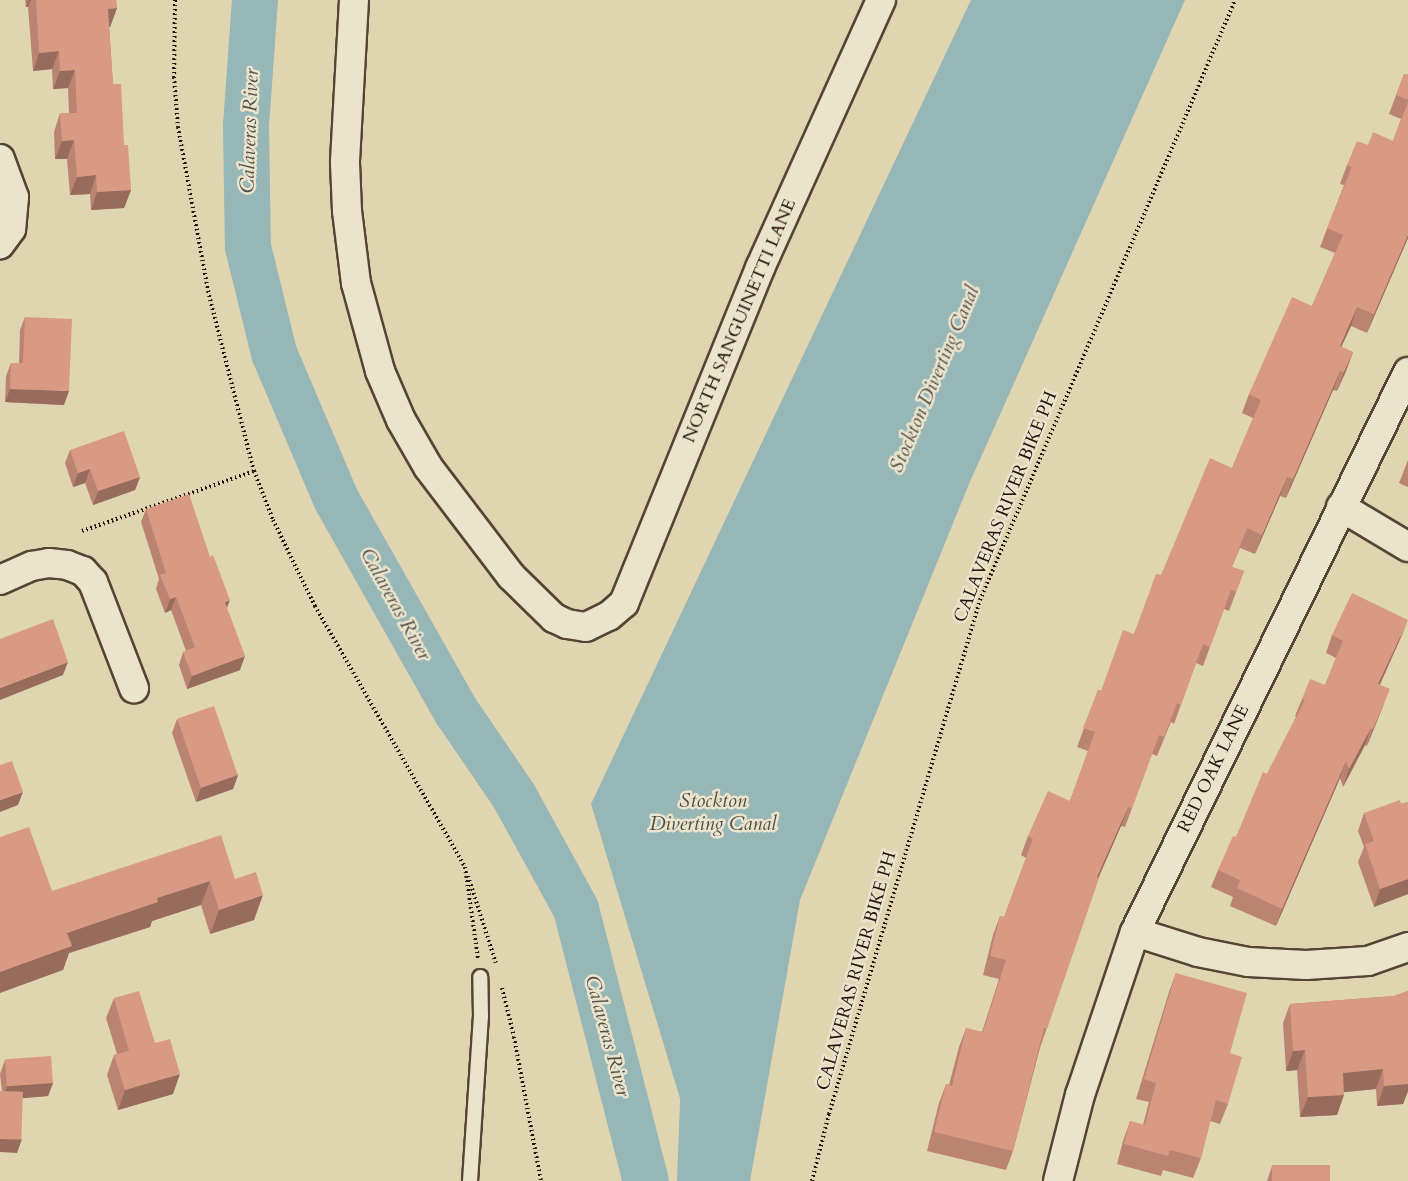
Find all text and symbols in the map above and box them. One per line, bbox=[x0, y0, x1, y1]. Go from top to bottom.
water label: Calaveras River bbox=[235, 68, 263, 194]
street label: NORTH SANGUINETTI LANE bbox=[679, 196, 801, 446]
water label: Stockton Diverting Canal bbox=[884, 282, 984, 476]
street label: CALAVERAS RIVER BIKE PH bbox=[950, 388, 1062, 626]
water label: Calaveras River bbox=[355, 544, 437, 664]
street label: RED OAK LANE bbox=[1174, 701, 1254, 837]
water label: Stockton Diverting Canal bbox=[649, 788, 777, 835]
street label: CALAVERAS RIVER BIKE PH bbox=[813, 849, 901, 1093]
water label: Calaveras River bbox=[580, 973, 636, 1099]

